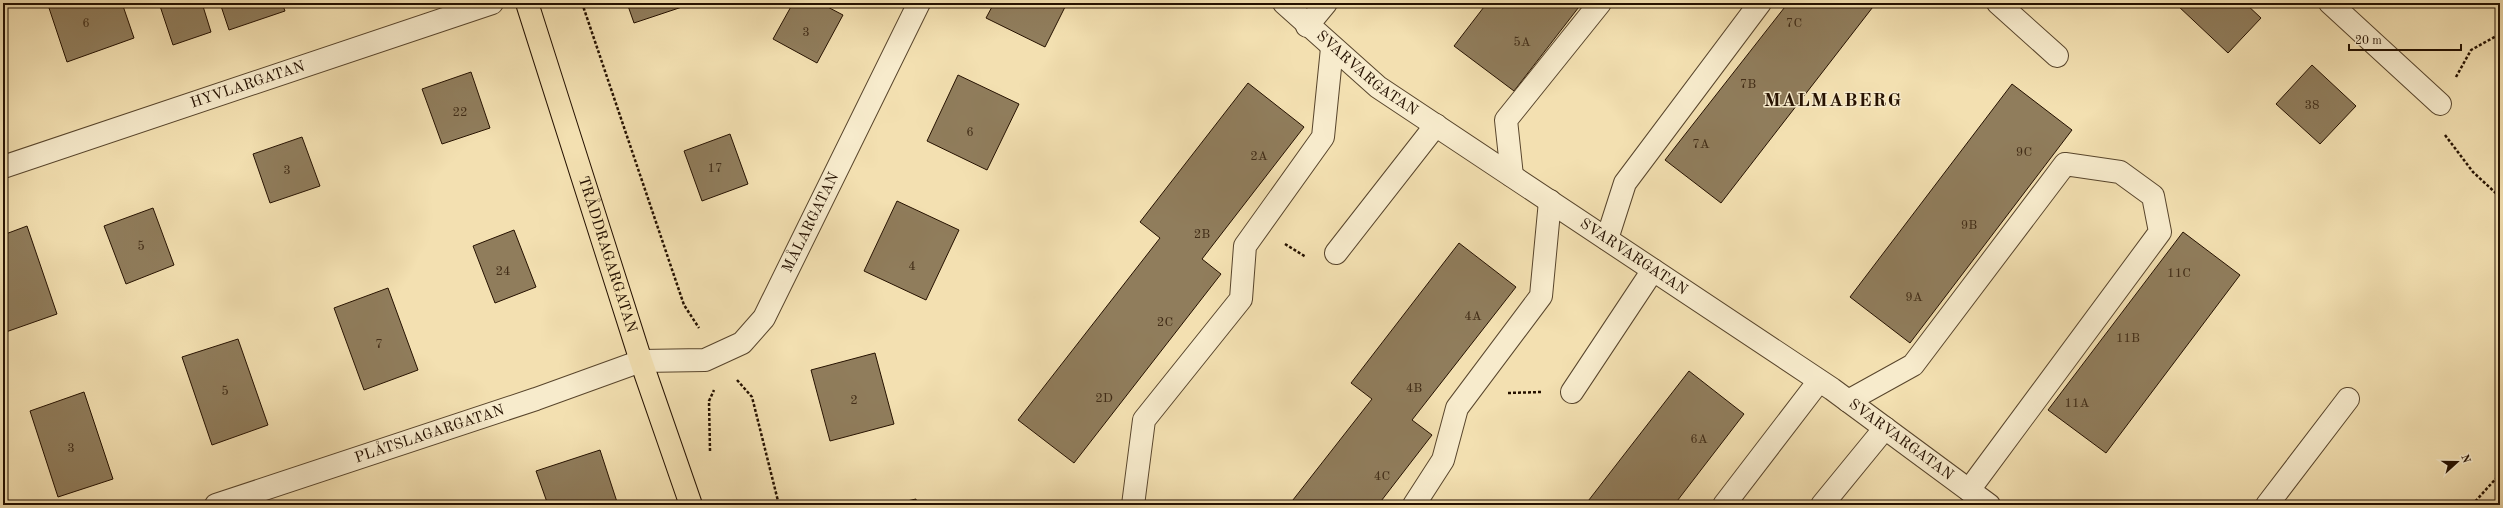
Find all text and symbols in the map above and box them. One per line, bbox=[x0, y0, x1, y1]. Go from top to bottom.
house number: 6 bbox=[82, 17, 90, 30]
house number: 7C bbox=[1786, 17, 1802, 30]
house number: 3 bbox=[802, 26, 810, 39]
scale bar bbox=[2349, 26, 2461, 52]
street label: SVARVARGATAN bbox=[1313, 28, 1421, 119]
text: 20 m bbox=[2355, 35, 2382, 47]
house number: 5A bbox=[1513, 36, 1531, 49]
street label: HYVLARGATAN bbox=[189, 59, 307, 111]
house number: 7B bbox=[1740, 78, 1756, 91]
district label: MALMABERG bbox=[1764, 92, 1902, 111]
house number: 38 bbox=[2304, 99, 2320, 112]
house number: 22 bbox=[452, 106, 468, 119]
house number: 6 bbox=[966, 126, 974, 139]
house number: 7A bbox=[1692, 138, 1710, 151]
house number: 9C bbox=[2016, 146, 2032, 159]
house number: 2A bbox=[1250, 150, 1268, 163]
house number: 17 bbox=[707, 162, 723, 175]
house number: 3 bbox=[283, 164, 291, 177]
street label: MÅLARGATAN bbox=[780, 170, 842, 275]
street label: TRÅDDRAGARGATAN bbox=[575, 174, 639, 335]
street label: SVARVARGATAN bbox=[1577, 216, 1690, 298]
house number: 9B bbox=[1961, 219, 1977, 232]
house number: 2B bbox=[1194, 228, 1210, 241]
house number: 5 bbox=[137, 240, 145, 253]
house number: 4 bbox=[908, 260, 916, 273]
house number: 24 bbox=[495, 265, 511, 278]
house number: 11C bbox=[2167, 267, 2191, 280]
house number: 9A bbox=[1905, 291, 1923, 304]
house number: 4A bbox=[1464, 310, 1482, 323]
house number: 2C bbox=[1157, 316, 1173, 329]
house number: 11B bbox=[2116, 332, 2140, 345]
house number: 7 bbox=[375, 338, 383, 351]
house number: 4B bbox=[1406, 382, 1422, 395]
house number: 5 bbox=[221, 385, 229, 398]
house number: 2D bbox=[1095, 392, 1113, 405]
house number: 2 bbox=[850, 394, 858, 407]
street label: SVARVARGATAN bbox=[1846, 397, 1956, 484]
house number: 11A bbox=[2064, 397, 2090, 410]
street label: PLÅTSLAGARGATAN bbox=[353, 402, 507, 466]
house number: 6A bbox=[1690, 433, 1708, 446]
house number: 3 bbox=[67, 442, 75, 455]
north arrow bbox=[2437, 442, 2477, 482]
text: N bbox=[2458, 453, 2472, 465]
house number: 4C bbox=[1374, 470, 1390, 483]

